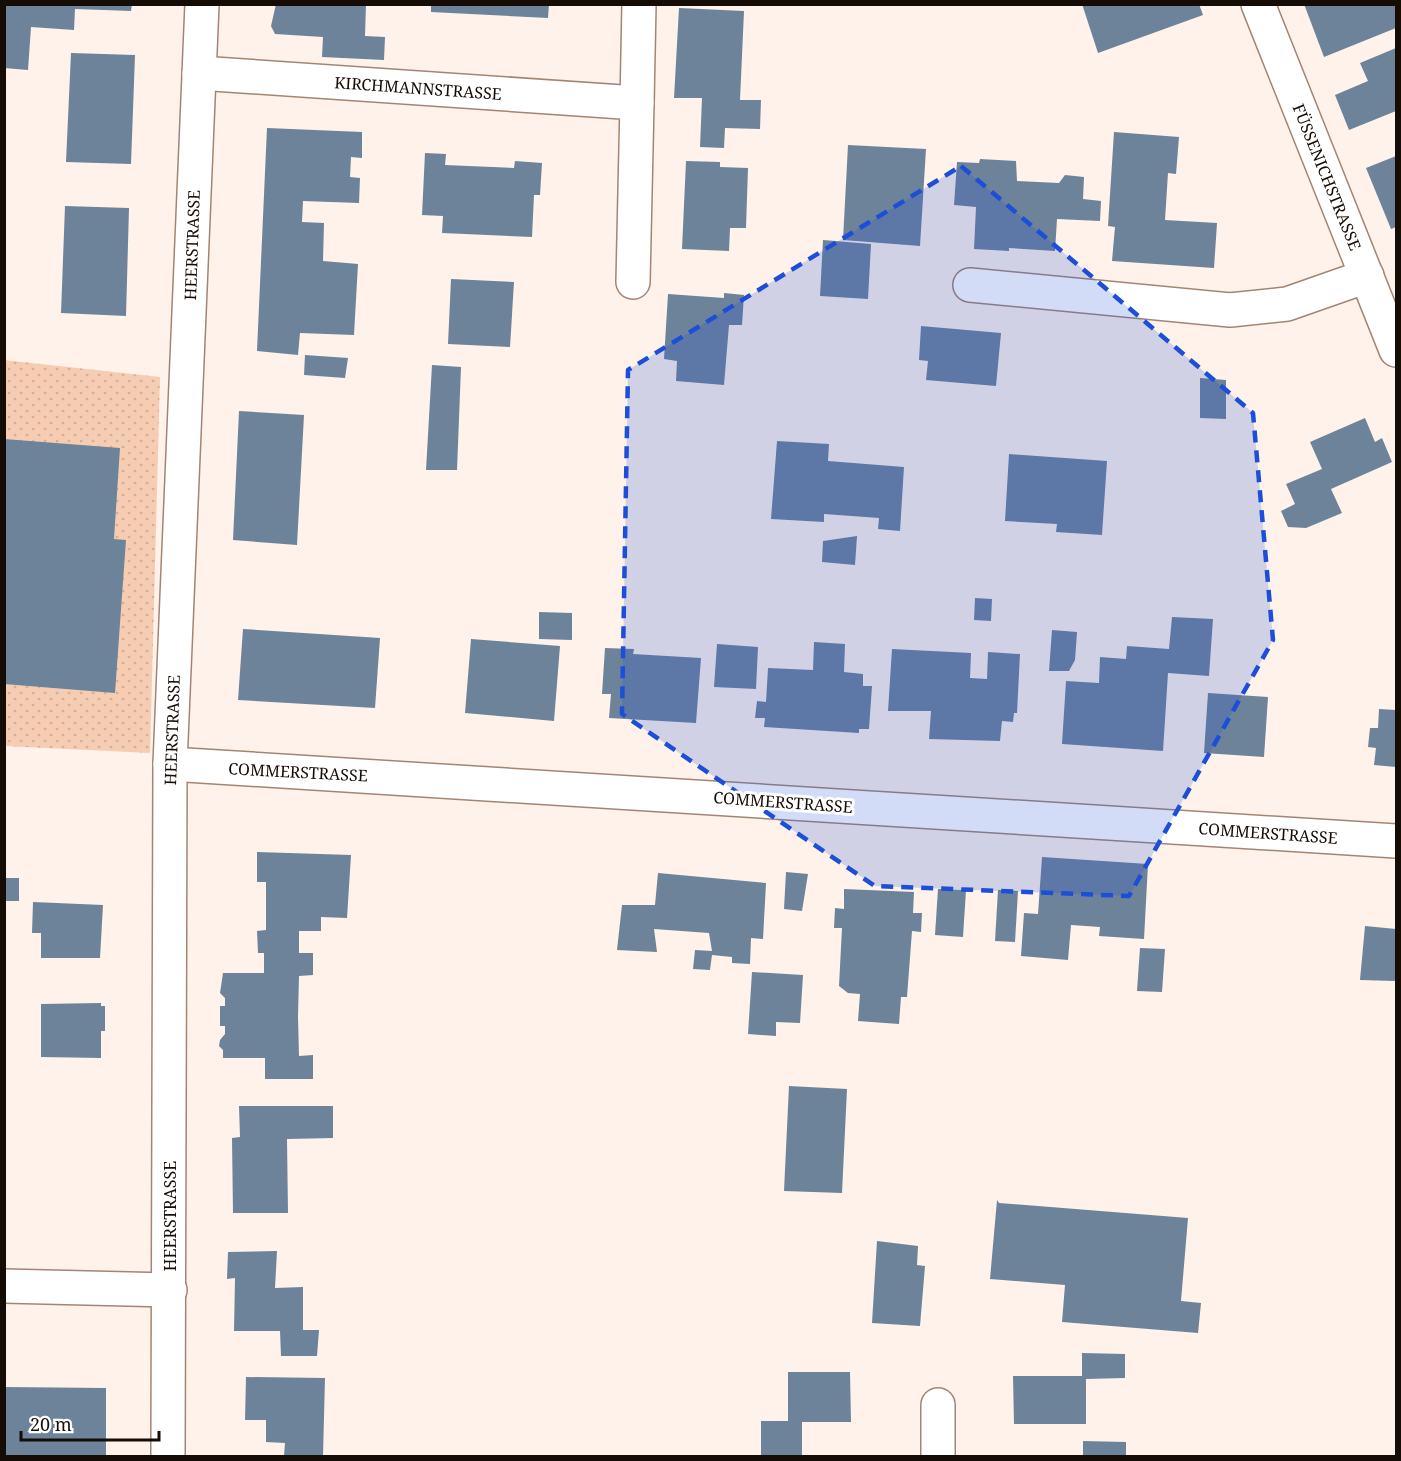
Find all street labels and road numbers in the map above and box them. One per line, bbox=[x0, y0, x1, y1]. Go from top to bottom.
street label: KIRCHMANNSTRASSE bbox=[334, 71, 502, 105]
street label: FÜSSENICHSTRASSE bbox=[1288, 100, 1366, 254]
street label: HEERSTRASSE bbox=[179, 189, 205, 301]
street label: HEERSTRASSE bbox=[159, 674, 185, 786]
street label: COMMERSTRASSE bbox=[228, 757, 368, 787]
street label: COMMERSTRASSE bbox=[713, 786, 853, 818]
street label: COMMERSTRASSE bbox=[1198, 817, 1338, 849]
street label: HEERSTRASSE bbox=[159, 1161, 181, 1271]

